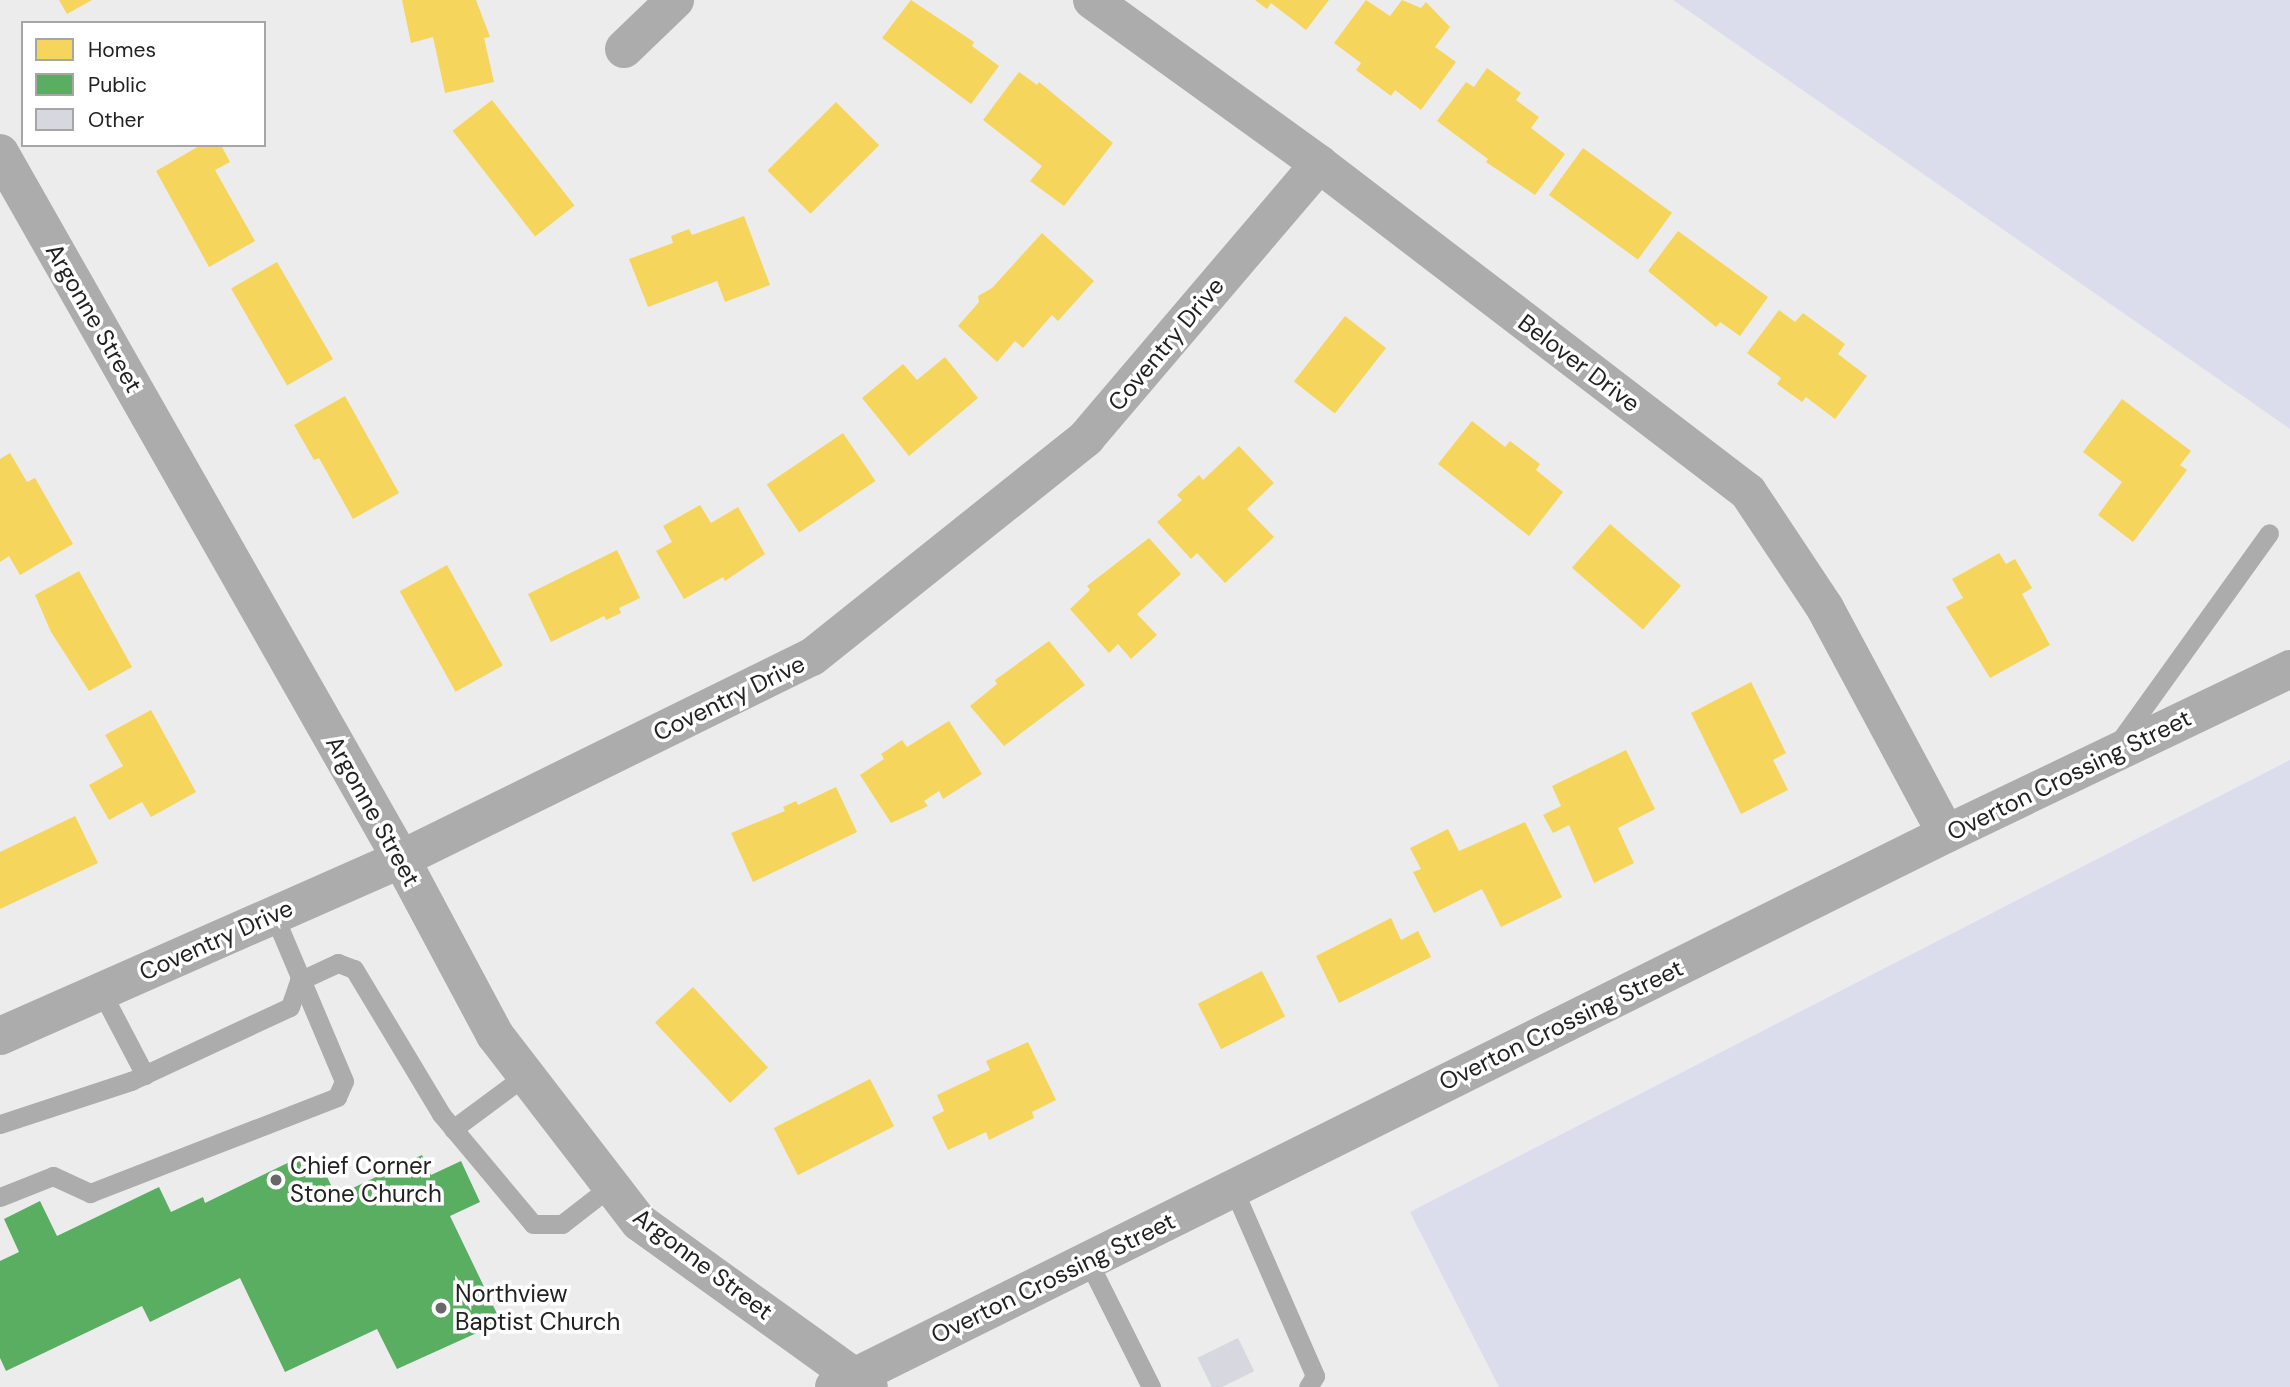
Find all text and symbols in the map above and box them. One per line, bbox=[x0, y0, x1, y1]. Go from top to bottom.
legend bbox=[21, 21, 266, 147]
text: Homes bbox=[88, 36, 156, 64]
text: Public bbox=[88, 71, 147, 99]
text: Other bbox=[88, 106, 144, 134]
street label: Argonne Street bbox=[40, 238, 148, 398]
street label: Coventry Drive bbox=[1102, 271, 1230, 417]
street label: Belover Drive bbox=[1512, 308, 1646, 418]
street label: Coventry Drive bbox=[648, 649, 810, 747]
street label: Overton Crossing Street bbox=[1942, 703, 2196, 847]
street label: Argonne Street bbox=[320, 731, 426, 891]
street label: Coventry Drive bbox=[135, 893, 297, 987]
street label: Overton Crossing Street bbox=[1434, 953, 1688, 1097]
place label: Chief Corner Stone Church bbox=[290, 1152, 442, 1208]
marker: Chief Corner Stone Church bbox=[268, 1172, 284, 1188]
street label: Argonne Street bbox=[628, 1202, 778, 1326]
street label: Overton Crossing Street bbox=[926, 1206, 1180, 1350]
place label: Northview Baptist Church bbox=[455, 1280, 620, 1336]
marker: Northview Baptist Church bbox=[433, 1300, 449, 1316]

